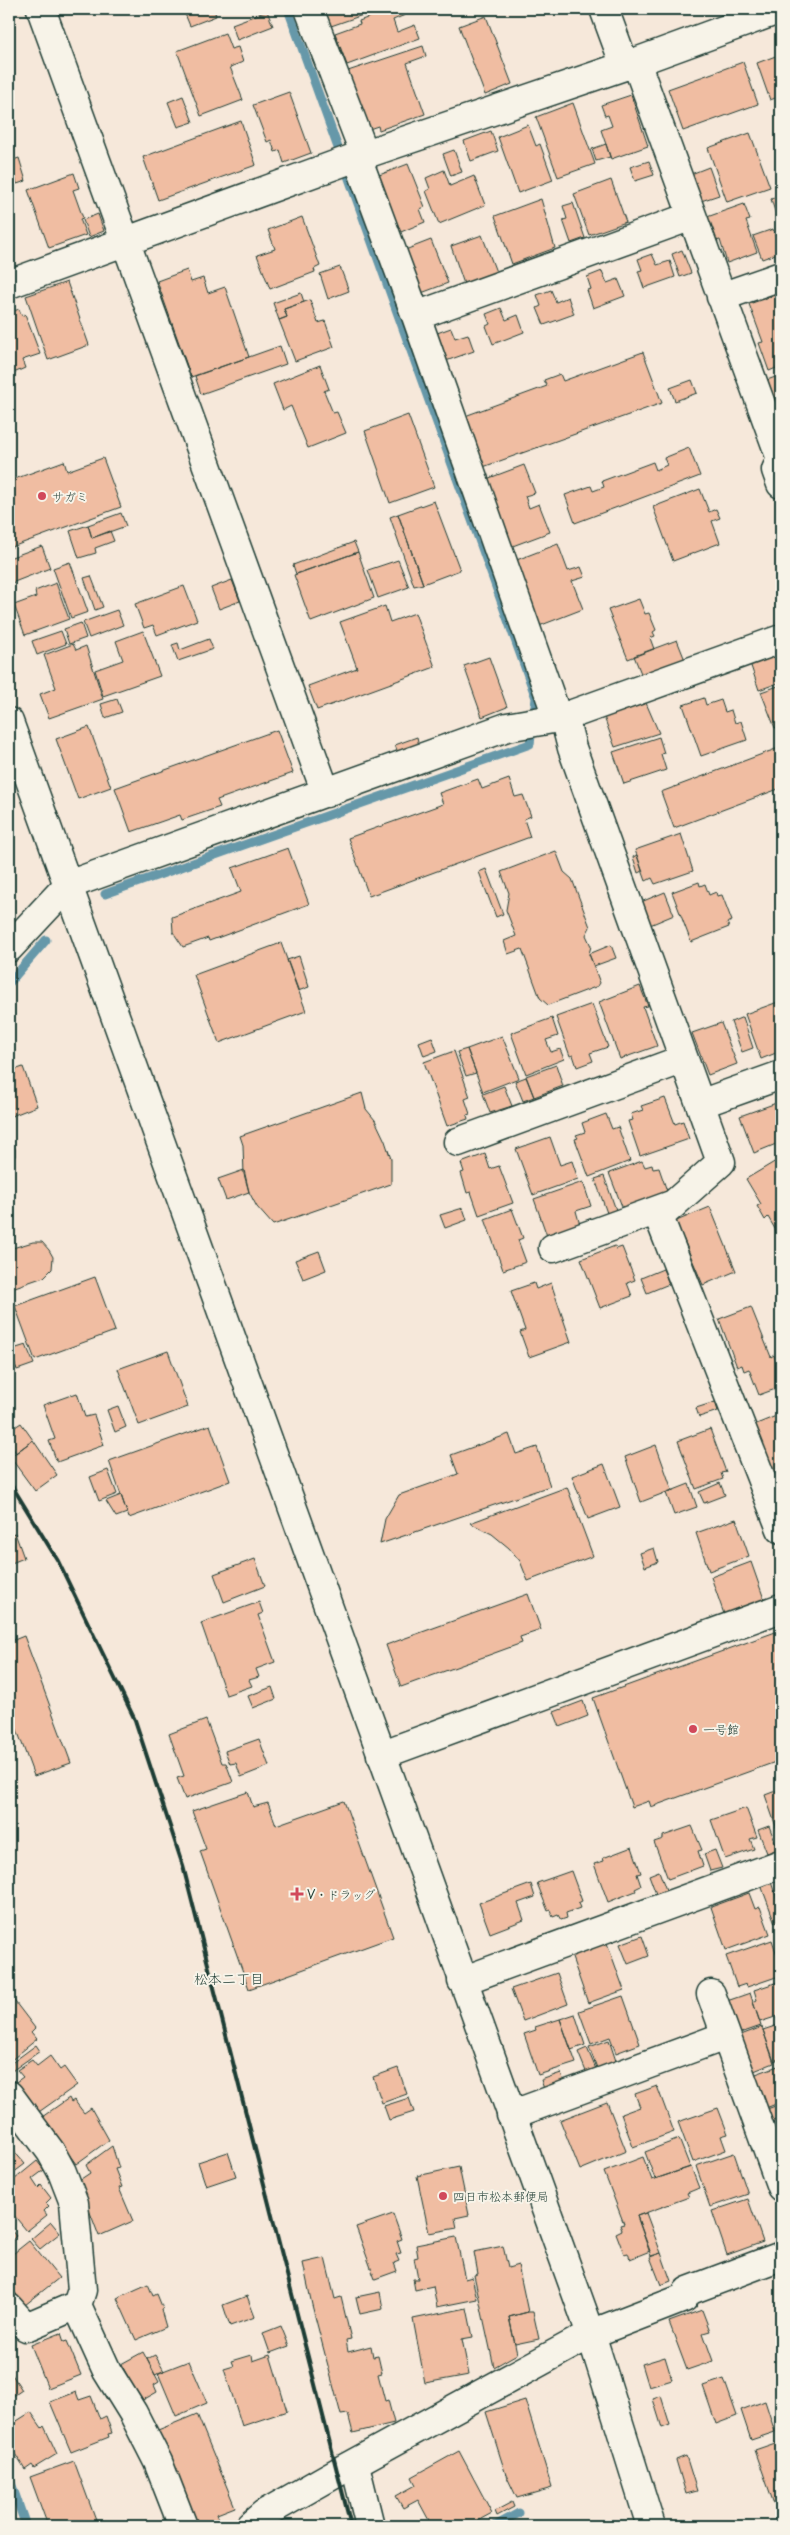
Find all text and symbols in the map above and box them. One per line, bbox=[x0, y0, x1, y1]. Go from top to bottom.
place label: サガミ bbox=[52, 487, 88, 505]
marker: サガミ bbox=[36, 490, 48, 502]
place label: 一号館 bbox=[703, 1720, 739, 1738]
marker: 一号館 bbox=[687, 1723, 699, 1735]
place label: V・ドラッグ bbox=[307, 1885, 375, 1903]
marker: V・ドラッグ bbox=[291, 1888, 303, 1900]
district label: 松本二丁目 bbox=[194, 1968, 264, 1989]
place label: 四日市松本郵便局 bbox=[453, 2187, 549, 2205]
marker: 四日市松本郵便局 bbox=[437, 2190, 449, 2202]

